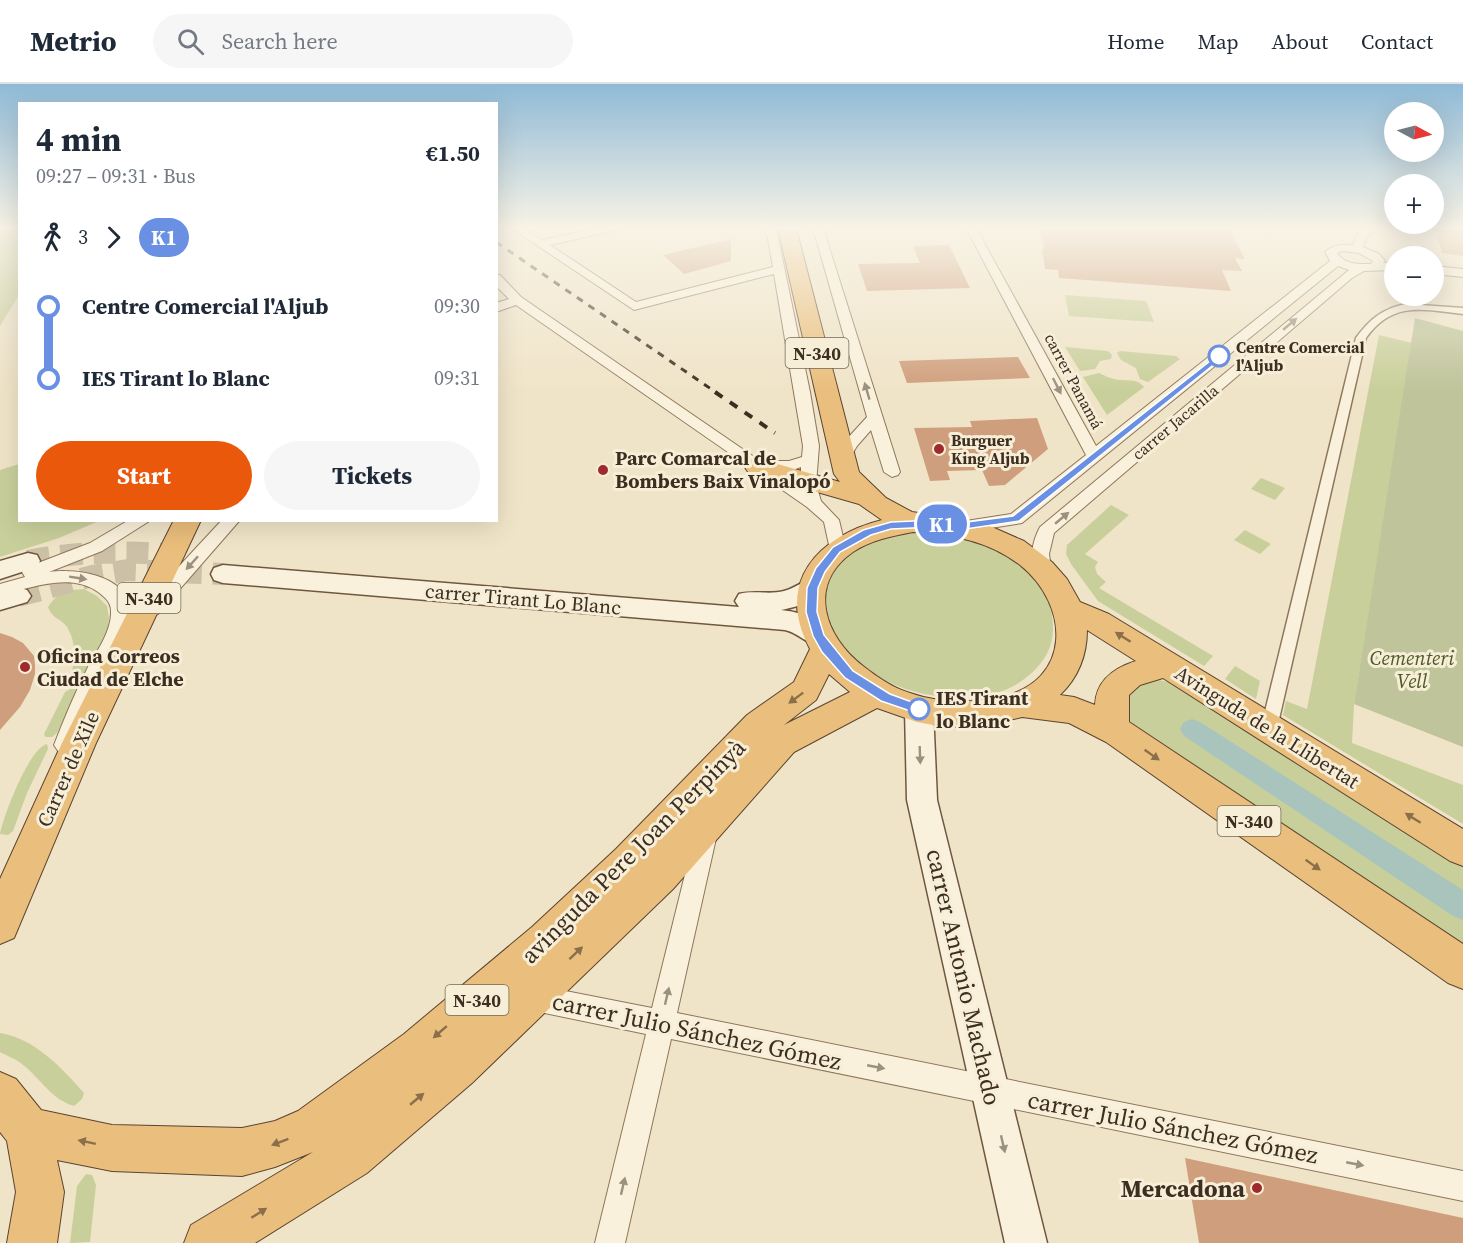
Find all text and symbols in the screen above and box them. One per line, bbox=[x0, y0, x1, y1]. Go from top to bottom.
search box bbox=[153, 14, 573, 68]
text: Metrio bbox=[30, 22, 117, 60]
icon: search bbox=[174, 25, 207, 58]
text: Search here bbox=[222, 26, 338, 56]
text: Home bbox=[1107, 27, 1165, 56]
text: Map bbox=[1198, 27, 1239, 56]
text: About bbox=[1272, 27, 1328, 56]
text: Contact bbox=[1361, 27, 1433, 56]
north arrow bbox=[1384, 102, 1444, 162]
map controls bbox=[1384, 102, 1444, 306]
text: 4 min bbox=[36, 117, 122, 162]
text: €1.50 bbox=[426, 138, 480, 168]
text: 09:27 – 09:31 · Bus bbox=[36, 162, 195, 190]
button: + bbox=[1384, 174, 1444, 234]
icon: walk bbox=[36, 221, 69, 254]
icon: forward bbox=[97, 221, 130, 254]
text: 3 bbox=[78, 223, 88, 251]
text: K1 bbox=[151, 223, 177, 252]
button: − bbox=[1384, 246, 1444, 306]
text: Centre Comercial l'Aljub bbox=[82, 291, 329, 321]
text: 09:30 bbox=[434, 292, 480, 320]
one-way arrow bbox=[1282, 318, 1297, 331]
street label: carrer Panamá bbox=[1039, 329, 1109, 434]
place label: Centre Comercial l'Aljub bbox=[1236, 336, 1365, 376]
road number: N-340 bbox=[786, 338, 848, 368]
marker: Centre Comercial l'Aljub bbox=[1208, 345, 1230, 367]
text: IES Tirant lo Blanc bbox=[82, 363, 270, 393]
text: 09:31 bbox=[434, 364, 480, 392]
one-way arrow bbox=[1052, 377, 1062, 394]
street label: carrer Jacarilla bbox=[1127, 379, 1224, 465]
one-way arrow bbox=[862, 382, 871, 400]
place label: Burguer King Aljub bbox=[951, 429, 1030, 469]
button: Start bbox=[36, 441, 252, 510]
button: Tickets bbox=[264, 441, 480, 510]
marker: Burguer King Aljub bbox=[932, 442, 946, 456]
place label: Parc Comarcal de Bombers Baix Vinalopó bbox=[615, 444, 830, 495]
marker: Parc Comarcal de Bombers Baix Vinalopó bbox=[596, 463, 610, 477]
line badge: K1 bbox=[915, 504, 969, 544]
text: K1 bbox=[929, 510, 955, 539]
one-way arrow bbox=[1054, 512, 1070, 525]
one-way arrow bbox=[186, 555, 199, 570]
one-way arrow bbox=[68, 574, 87, 583]
street label: carrer Tirant Lo Blanc bbox=[424, 576, 622, 622]
road number: N-340 bbox=[118, 583, 180, 613]
one-way arrow bbox=[1115, 632, 1131, 643]
place label: Oficina Correos Ciudad de Elche bbox=[37, 642, 184, 693]
park label: Cementeri Vell bbox=[1370, 644, 1454, 695]
street label: Avinguda de la Llibertat bbox=[1169, 659, 1365, 795]
marker: Oficina Correos Ciudad de Elche bbox=[18, 660, 32, 674]
place label: IES Tirant lo Blanc bbox=[936, 684, 1029, 735]
one-way arrow bbox=[788, 691, 804, 704]
marker: IES Tirant lo Blanc bbox=[908, 698, 930, 720]
street label: Carrer de Xile bbox=[30, 707, 106, 831]
street label: avinguda Pere Joan Perpinyà bbox=[513, 731, 753, 971]
one-way arrow bbox=[916, 745, 925, 764]
one-way arrow bbox=[1144, 749, 1160, 760]
road number: N-340 bbox=[1218, 806, 1280, 836]
one-way arrow bbox=[1405, 813, 1421, 824]
street label: carrer Antonio Machado bbox=[918, 846, 1010, 1108]
one-way arrow bbox=[1304, 859, 1320, 871]
one-way arrow bbox=[568, 947, 583, 960]
street label: carrer Julio Sánchez Gómez bbox=[549, 984, 845, 1078]
road number: N-340 bbox=[446, 985, 508, 1015]
one-way arrow bbox=[663, 986, 672, 1005]
one-way arrow bbox=[432, 1025, 448, 1038]
one-way arrow bbox=[866, 1063, 885, 1072]
street label: carrer Julio Sánchez Gómez bbox=[1025, 1083, 1321, 1171]
one-way arrow bbox=[409, 1093, 425, 1106]
one-way arrow bbox=[998, 1134, 1008, 1153]
one-way arrow bbox=[78, 1137, 97, 1147]
one-way arrow bbox=[271, 1137, 289, 1147]
one-way arrow bbox=[1346, 1160, 1365, 1169]
place label: Mercadona bbox=[1121, 1172, 1245, 1205]
one-way arrow bbox=[619, 1177, 629, 1195]
marker: Mercadona bbox=[1250, 1181, 1264, 1195]
one-way arrow bbox=[251, 1208, 267, 1219]

